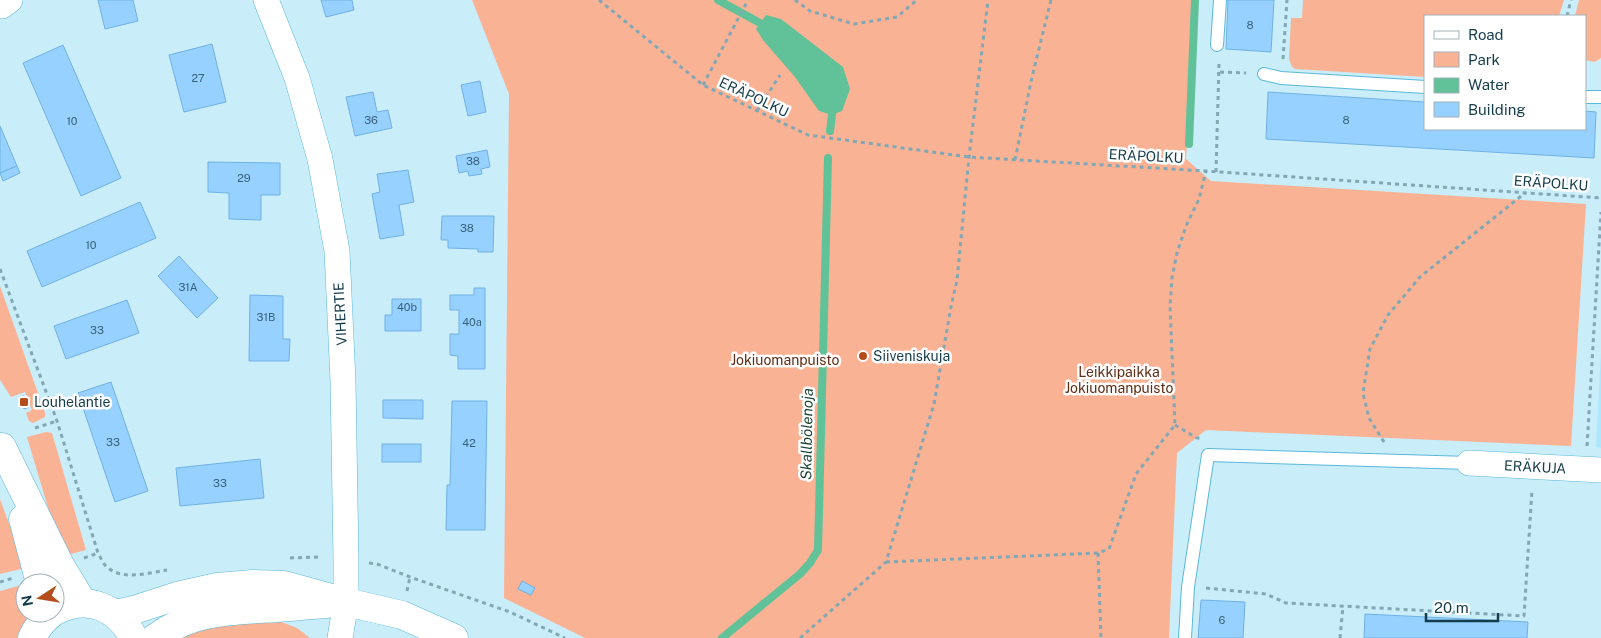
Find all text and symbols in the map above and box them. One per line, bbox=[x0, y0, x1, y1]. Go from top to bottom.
legend bbox=[1424, 15, 1586, 130]
house number: 8 bbox=[1246, 19, 1254, 31]
text: Road bbox=[1468, 26, 1504, 43]
text: Park bbox=[1468, 51, 1500, 68]
house number: 27 bbox=[191, 72, 205, 84]
street label: ERÄPOLKU bbox=[717, 72, 792, 120]
text: Water bbox=[1468, 76, 1510, 93]
text: Building bbox=[1468, 101, 1526, 118]
house number: 36 bbox=[364, 114, 378, 126]
house number: 8 bbox=[1342, 114, 1350, 126]
house number: 10 bbox=[66, 115, 78, 127]
street label: ERÄPOLKU bbox=[1108, 144, 1184, 166]
house number: 38 bbox=[466, 155, 480, 167]
street label: ERÄPOLKU bbox=[1513, 170, 1589, 194]
house number: 29 bbox=[237, 172, 251, 184]
house number: 38 bbox=[460, 222, 474, 234]
house number: 10 bbox=[85, 239, 97, 251]
house number: 31A bbox=[178, 281, 198, 293]
street label: VIHERTIE bbox=[330, 282, 350, 346]
house number: 40b bbox=[397, 301, 418, 313]
house number: 31B bbox=[257, 311, 275, 323]
house number: 40a bbox=[462, 316, 482, 328]
house number: 33 bbox=[90, 324, 104, 336]
place label: Siiveniskuja bbox=[873, 348, 950, 364]
marker: Siiveniskuja bbox=[857, 350, 869, 362]
park label: Jokiuomanpuisto bbox=[731, 352, 839, 368]
park label: Leikkipaikka Jokiuomanpuisto bbox=[1065, 364, 1173, 396]
water label: Skallbölenoja bbox=[797, 388, 816, 480]
place label: Louhelantie bbox=[34, 394, 111, 410]
marker: Louhelantie bbox=[18, 396, 30, 408]
house number: 33 bbox=[106, 436, 120, 448]
house number: 42 bbox=[462, 437, 476, 449]
street label: ERÄKUJA bbox=[1504, 455, 1567, 477]
house number: 33 bbox=[213, 477, 227, 489]
north arrow bbox=[15, 573, 65, 623]
scale bar bbox=[1426, 590, 1498, 622]
text: N bbox=[18, 594, 36, 608]
text: 20 m bbox=[1434, 599, 1469, 616]
house number: 6 bbox=[1219, 614, 1226, 626]

